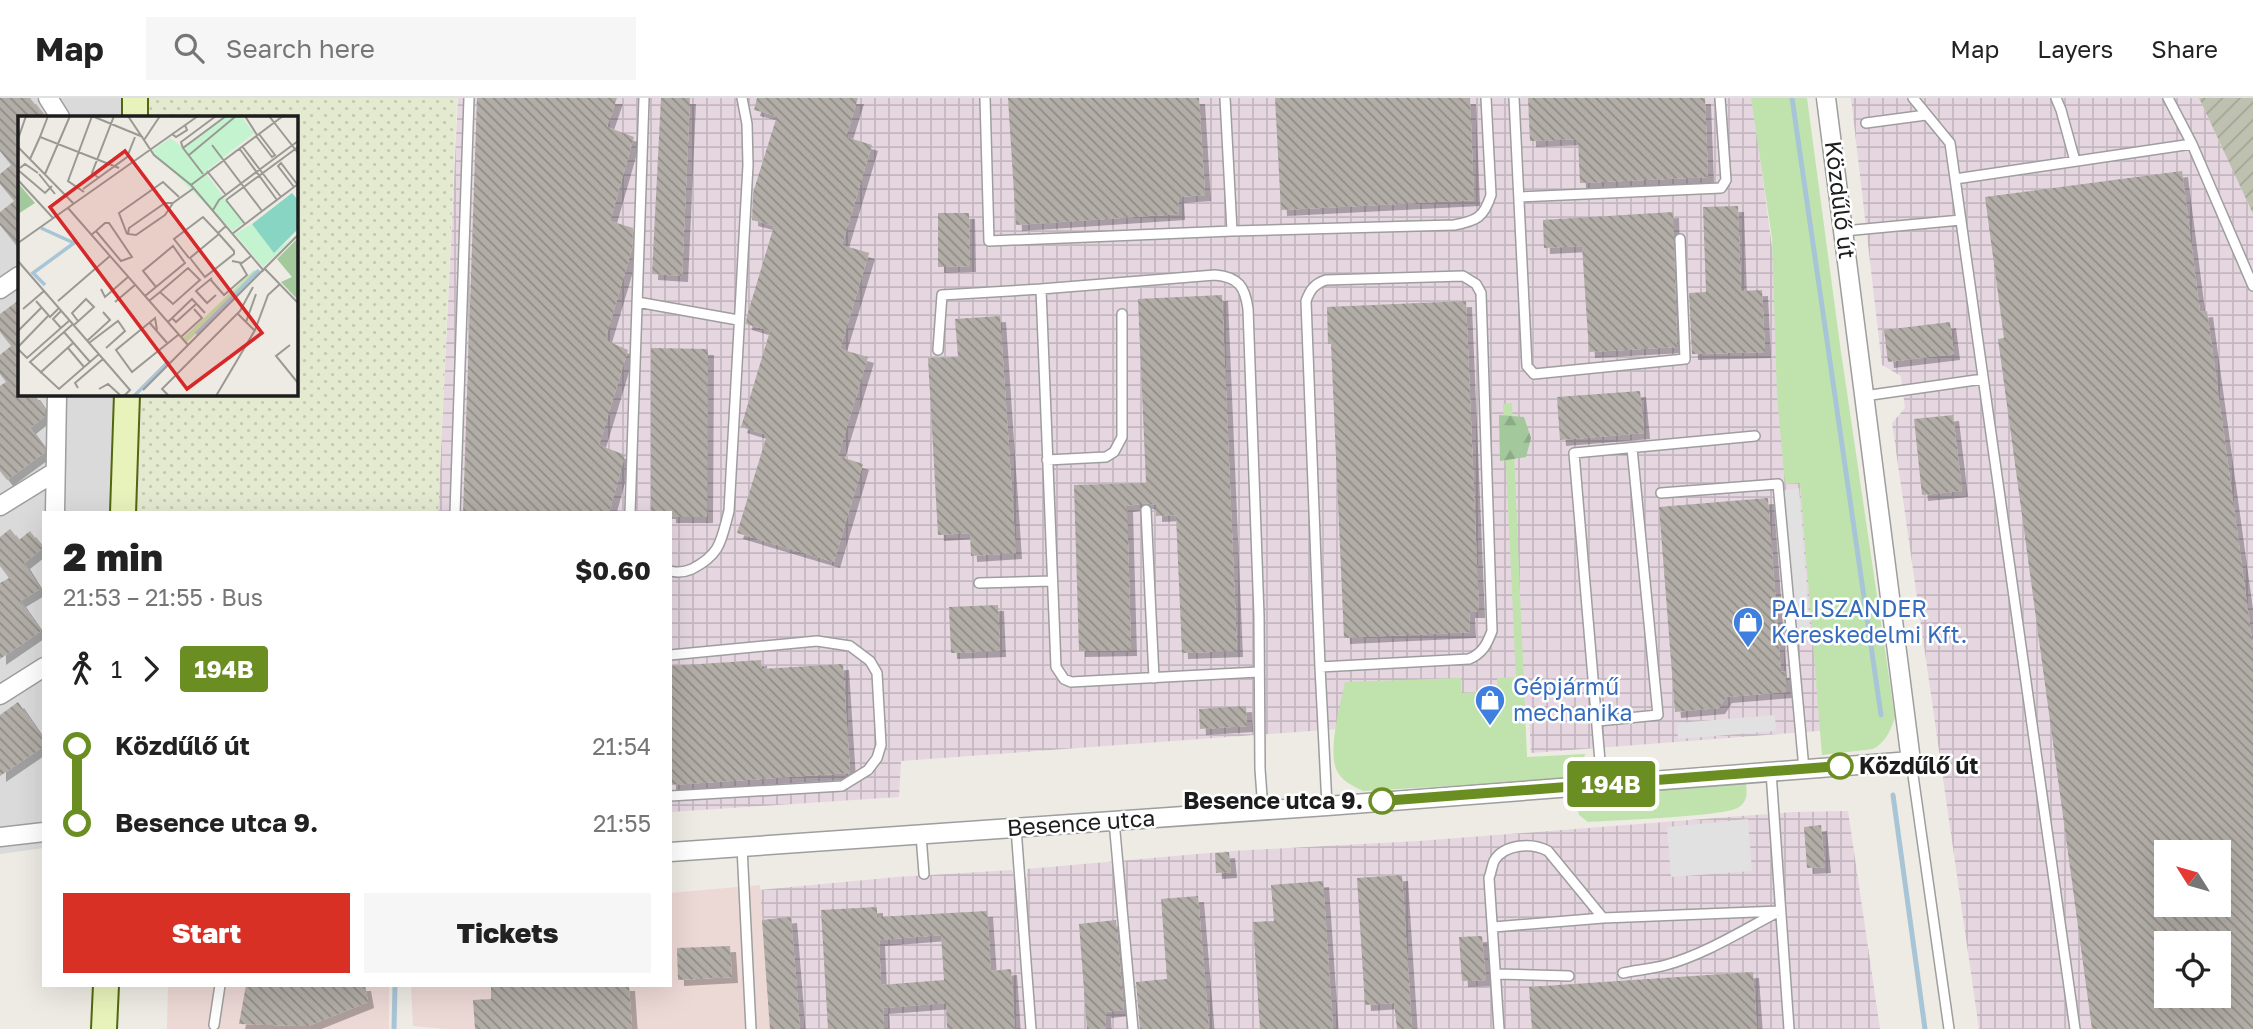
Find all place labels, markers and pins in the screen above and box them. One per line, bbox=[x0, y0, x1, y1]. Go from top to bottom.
place label: PALISZANDER Kereskedelmi Kft. bbox=[1771, 594, 1967, 648]
shop icon: PALISZANDER Kereskedelmi Kft. bbox=[1731, 605, 1765, 649]
place label: Gépjármű mechanika bbox=[1513, 672, 1632, 726]
shop icon: Gépjármű mechanika bbox=[1473, 683, 1507, 727]
place label: Közdűlő út bbox=[1859, 751, 1978, 779]
marker: Közdűlő út bbox=[1827, 753, 1853, 779]
place label: Besence utca 9. bbox=[1183, 786, 1363, 814]
marker: Besence utca 9. bbox=[1369, 788, 1395, 814]

